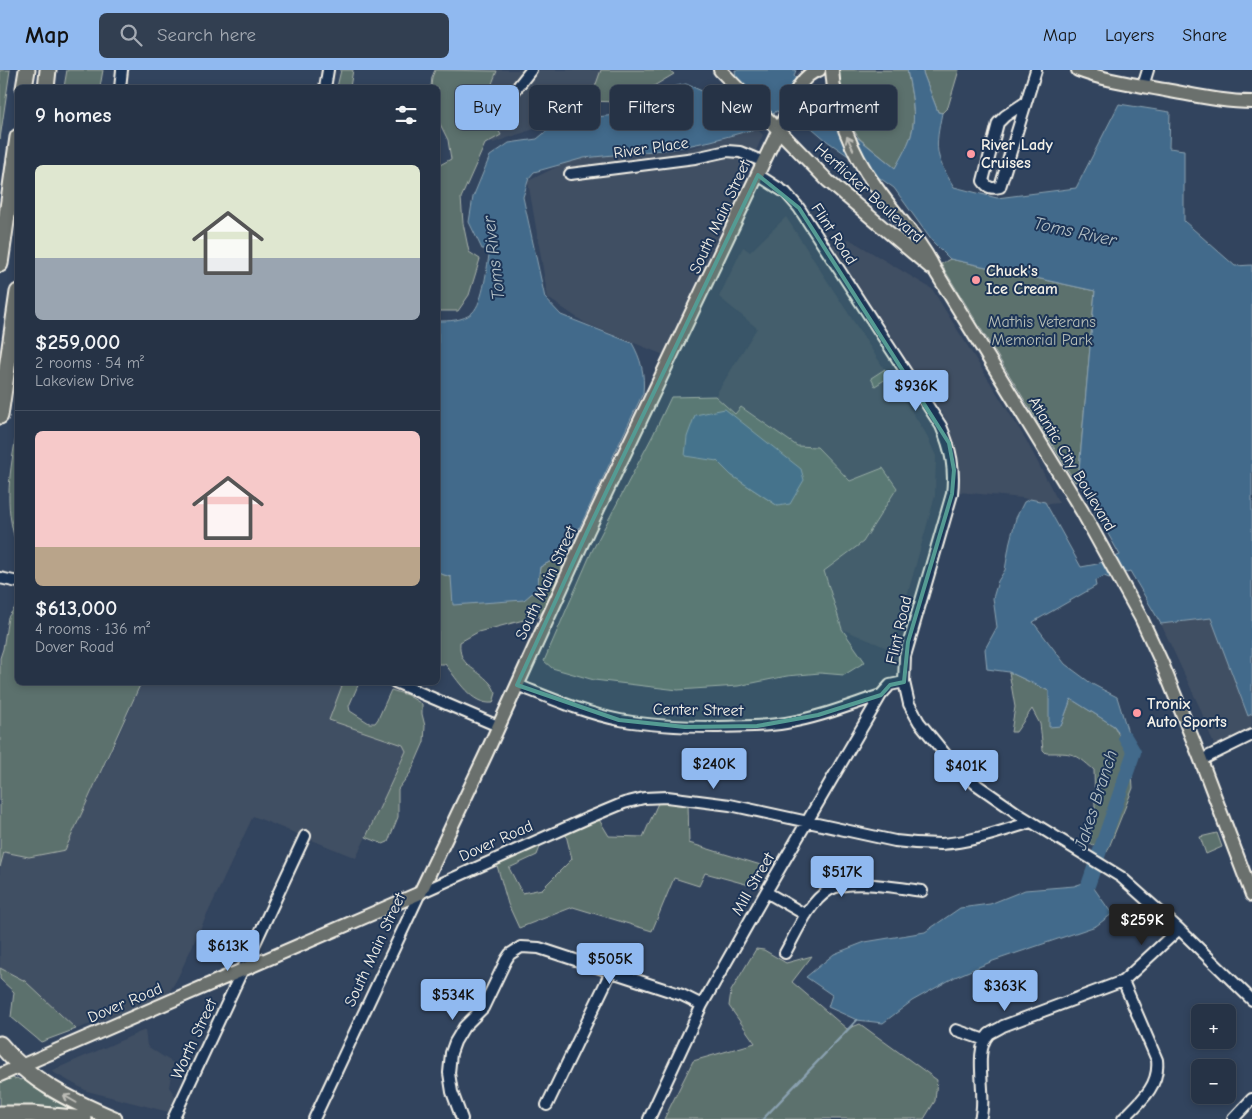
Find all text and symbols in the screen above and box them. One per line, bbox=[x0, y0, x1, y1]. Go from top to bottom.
search box bbox=[99, 13, 449, 58]
text: Map bbox=[25, 21, 69, 49]
icon: search bbox=[117, 21, 145, 49]
text: Search here bbox=[157, 24, 256, 46]
text: Map bbox=[1043, 25, 1077, 46]
text: Layers bbox=[1105, 25, 1154, 46]
text: Share bbox=[1182, 25, 1227, 46]
chip: Buy bbox=[455, 85, 519, 130]
chip: Rent bbox=[529, 85, 600, 130]
chip: Filters bbox=[610, 85, 693, 130]
chip: New bbox=[703, 85, 770, 130]
chip: Apartment bbox=[780, 85, 897, 130]
icon: filters bbox=[392, 101, 420, 129]
text: 9 homes bbox=[35, 103, 111, 127]
street label: River Place bbox=[612, 134, 690, 162]
one-way arrow bbox=[845, 136, 854, 151]
place label: River Lady Cruises bbox=[981, 136, 1053, 172]
street label: Herflicker Boulevard bbox=[811, 140, 927, 246]
marker: River Lady Cruises bbox=[965, 148, 977, 160]
street label: South Main Street bbox=[686, 157, 754, 277]
icon: home bbox=[183, 198, 273, 288]
street label: Flint Road bbox=[807, 200, 861, 268]
water label: Toms River bbox=[1032, 213, 1119, 251]
water label: Toms River bbox=[478, 214, 510, 301]
place label: Chuck's Ice Cream bbox=[986, 262, 1058, 298]
marker: Chuck's Ice Cream bbox=[970, 274, 982, 286]
park label: Mathis Veterans Memorial Park bbox=[988, 313, 1096, 349]
text: $259,000 bbox=[35, 330, 120, 354]
text: 2 rooms · 54 m² bbox=[35, 354, 144, 372]
pin: $936K bbox=[881, 370, 951, 412]
text: Lakeview Drive bbox=[35, 372, 134, 390]
text: $936K bbox=[894, 377, 938, 395]
street label: Atlantic City Boulevard bbox=[1025, 394, 1119, 534]
icon: home bbox=[183, 463, 273, 553]
street label: South Main Street bbox=[512, 523, 580, 643]
street label: Flint Road bbox=[882, 594, 916, 666]
text: $613,000 bbox=[35, 596, 117, 620]
text: 4 rooms · 136 m² bbox=[35, 620, 150, 638]
text: Dover Road bbox=[35, 638, 114, 656]
place label: Tronix Auto Sports bbox=[1147, 695, 1227, 731]
street label: Center Street bbox=[653, 700, 744, 720]
marker: Tronix Auto Sports bbox=[1131, 707, 1143, 719]
water label: Jakes Branch bbox=[1070, 747, 1122, 854]
pin: $240K bbox=[679, 748, 749, 790]
pin: $401K bbox=[931, 750, 1001, 792]
text: $240K bbox=[693, 755, 735, 773]
text: $401K bbox=[945, 757, 987, 775]
street label: Dover Road bbox=[456, 817, 536, 865]
street label: Mill Street bbox=[728, 849, 778, 919]
pin: $517K bbox=[807, 856, 877, 898]
text: $517K bbox=[822, 863, 862, 881]
street label: South Main Street bbox=[341, 890, 409, 1010]
pin: $259K bbox=[1107, 904, 1177, 946]
text: $259K bbox=[1120, 911, 1164, 929]
pin: $613K bbox=[193, 930, 263, 972]
text: $613K bbox=[207, 937, 249, 955]
pin: $505K bbox=[575, 942, 645, 985]
text: $505K bbox=[588, 950, 632, 968]
pin: $363K bbox=[970, 970, 1040, 1012]
text: $363K bbox=[984, 977, 1026, 995]
pin: $534K bbox=[418, 978, 488, 1021]
street label: Dover Road bbox=[85, 979, 165, 1027]
text: $534K bbox=[432, 986, 474, 1004]
street label: Worth Street bbox=[168, 996, 221, 1082]
map controls bbox=[1191, 1004, 1236, 1104]
button: + bbox=[1191, 1004, 1236, 1049]
button: − bbox=[1191, 1059, 1236, 1104]
one-way arrow bbox=[63, 1093, 77, 1103]

